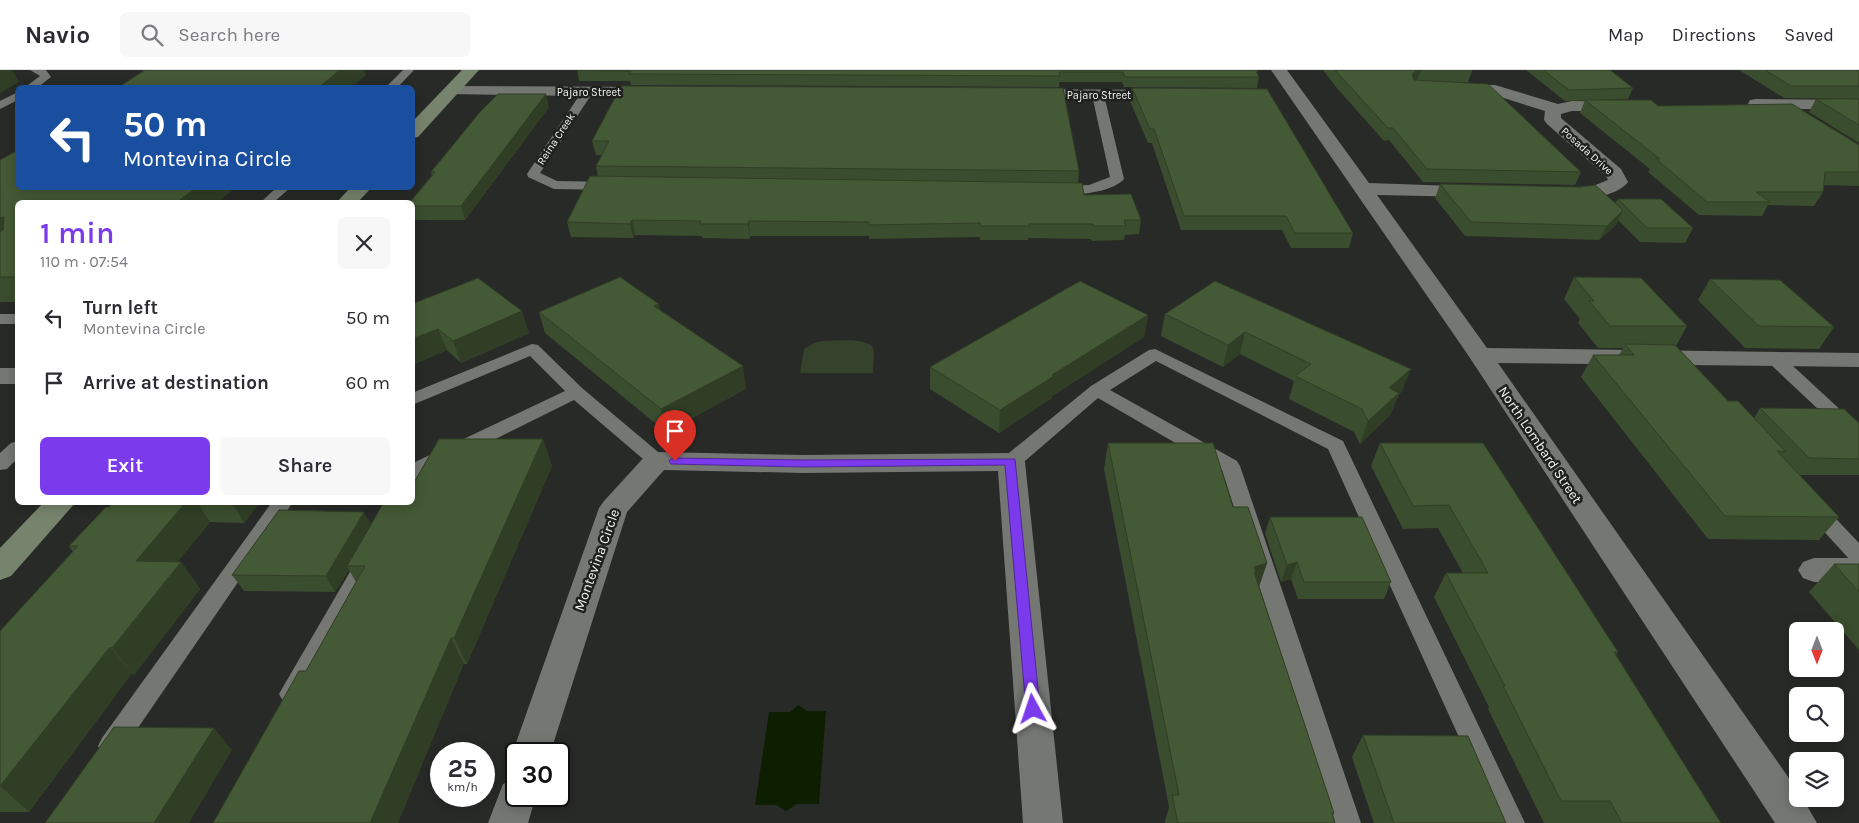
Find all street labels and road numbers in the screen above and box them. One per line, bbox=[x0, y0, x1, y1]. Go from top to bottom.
street label: Pajaro Street bbox=[557, 86, 621, 99]
street label: Pajaro Street bbox=[1067, 89, 1131, 102]
street label: Reina Creek bbox=[534, 111, 578, 167]
street label: Posada Drive bbox=[1559, 124, 1616, 178]
street label: North Lombard Street bbox=[1494, 383, 1586, 507]
street label: Montevina Circle bbox=[571, 507, 623, 613]

